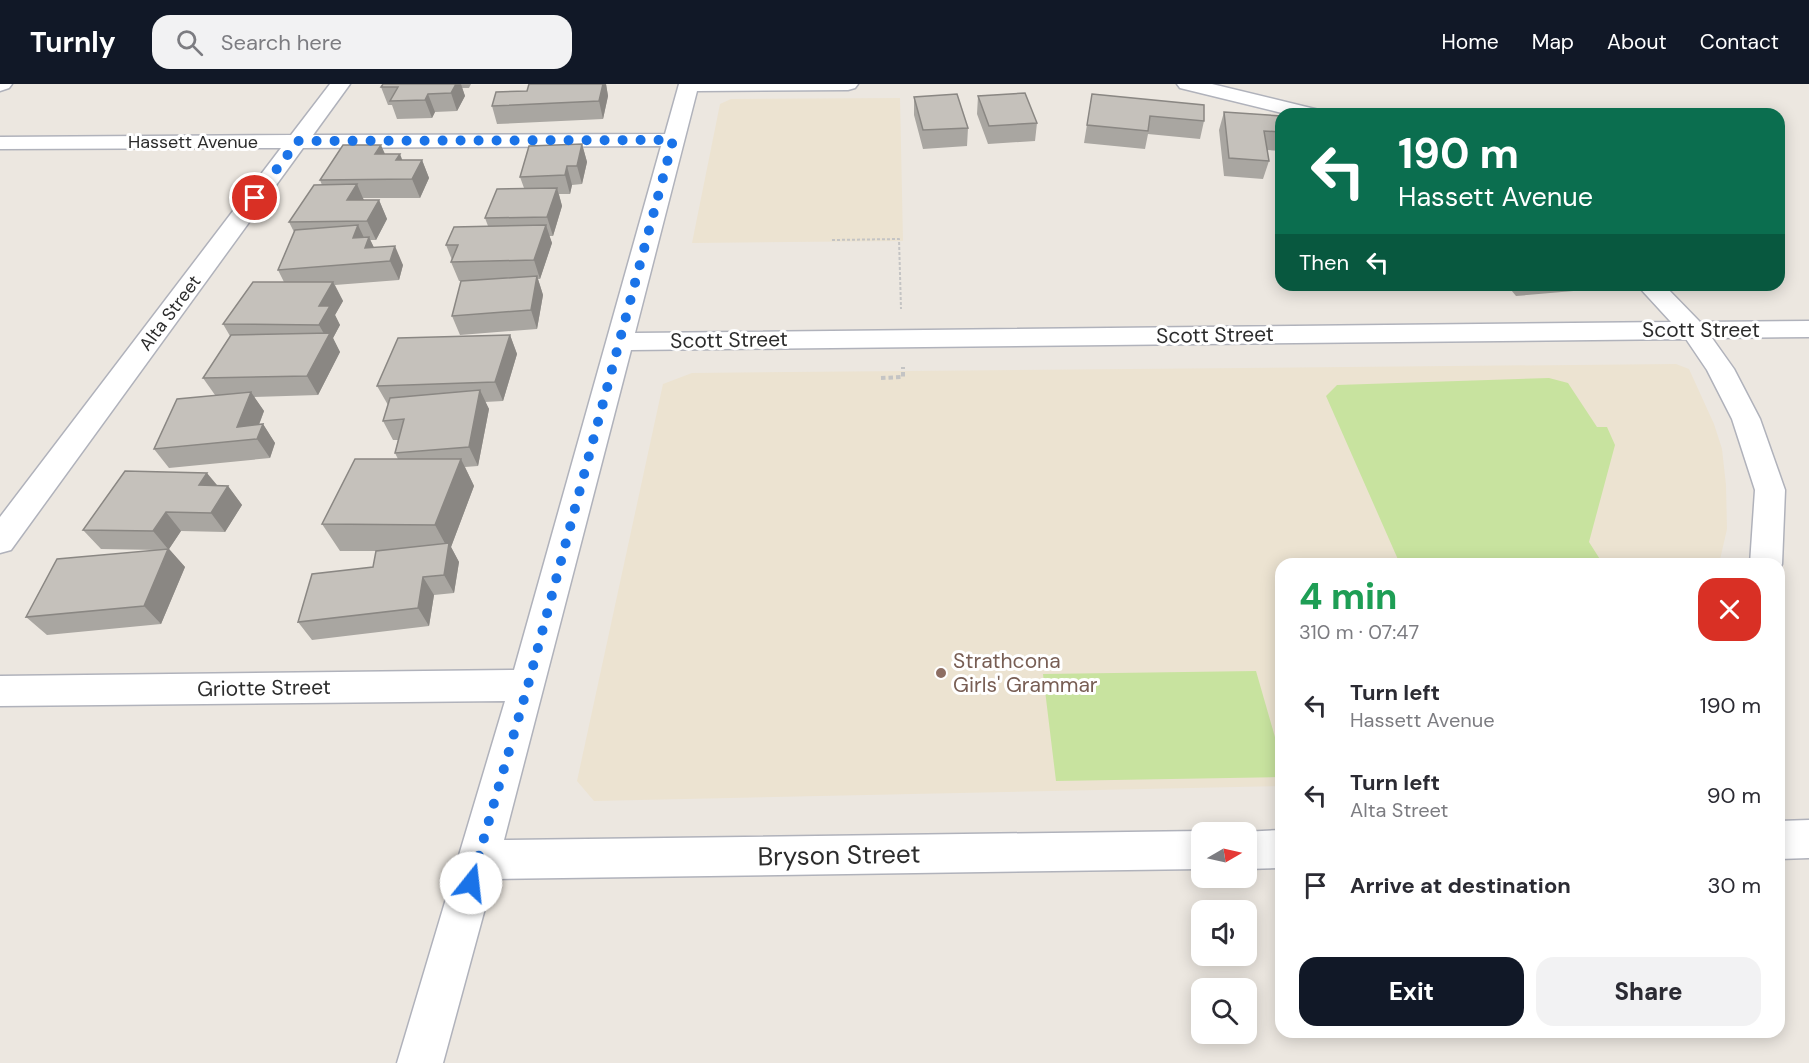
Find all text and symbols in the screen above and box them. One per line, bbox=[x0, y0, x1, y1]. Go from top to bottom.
search box bbox=[152, 15, 572, 69]
text: Turnly bbox=[30, 24, 116, 61]
icon: search bbox=[173, 26, 206, 59]
text: Search here bbox=[221, 28, 342, 57]
text: Home bbox=[1441, 28, 1499, 56]
text: Map bbox=[1532, 28, 1574, 56]
text: About bbox=[1607, 28, 1667, 56]
text: Contact bbox=[1700, 28, 1779, 56]
text: 190 m bbox=[1398, 126, 1519, 181]
street label: Hassett Avenue bbox=[128, 130, 258, 154]
icon: left bbox=[1299, 132, 1377, 210]
pin bbox=[229, 172, 280, 223]
text: Hassett Avenue bbox=[1398, 179, 1593, 214]
icon: arrive bbox=[238, 181, 271, 214]
icon: left bbox=[1361, 246, 1394, 279]
text: Then bbox=[1299, 248, 1349, 277]
street label: Alta Street bbox=[134, 270, 206, 356]
street label: Scott Street bbox=[1642, 316, 1760, 344]
street label: Scott Street bbox=[1156, 320, 1274, 350]
street label: Scott Street bbox=[670, 325, 788, 355]
text: 4 min bbox=[1299, 573, 1397, 620]
button: close bbox=[1698, 578, 1761, 641]
text: 310 m · 07:47 bbox=[1299, 619, 1419, 645]
place label: Strathcona Girls' Grammar bbox=[953, 647, 1098, 699]
marker: Strathcona Girls' Grammar bbox=[934, 666, 948, 680]
street label: Griotte Street bbox=[197, 673, 331, 703]
text: Turn left bbox=[1350, 678, 1440, 707]
icon: left bbox=[1299, 689, 1332, 722]
text: 190 m bbox=[1700, 691, 1761, 720]
text: Hassett Avenue bbox=[1350, 707, 1495, 733]
text: Turn left bbox=[1350, 768, 1440, 797]
icon: left bbox=[1299, 779, 1332, 812]
text: 90 m bbox=[1707, 781, 1761, 810]
text: Alta Street bbox=[1350, 797, 1448, 823]
north arrow bbox=[1191, 822, 1257, 888]
map controls bbox=[1191, 822, 1257, 1044]
street label: Bryson Street bbox=[757, 837, 921, 873]
position arrow bbox=[439, 851, 503, 915]
icon: arrive bbox=[1299, 869, 1332, 902]
text: Arrive at destination bbox=[1350, 871, 1571, 900]
text: 30 m bbox=[1707, 871, 1761, 900]
button: sound bbox=[1191, 900, 1257, 966]
button: Exit bbox=[1299, 957, 1524, 1026]
button: Share bbox=[1536, 957, 1761, 1026]
button: search bbox=[1191, 978, 1257, 1044]

